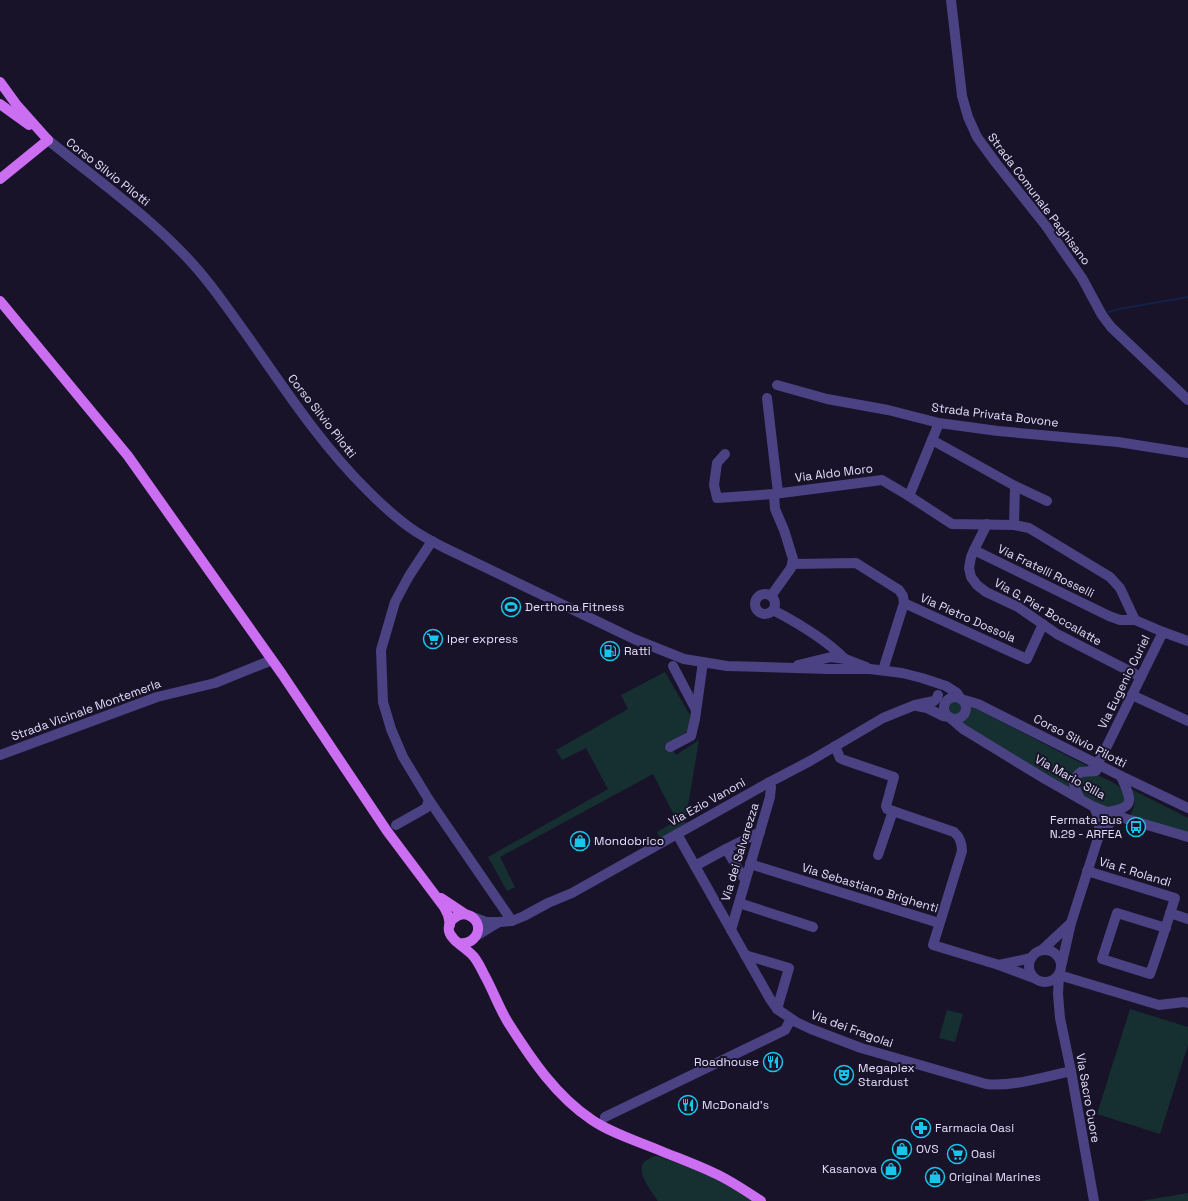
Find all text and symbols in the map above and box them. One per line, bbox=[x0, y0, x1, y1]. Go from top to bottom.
street label: Strada Comunale Paghisano bbox=[984, 130, 1094, 268]
street label: Corso Silvio Pilotti bbox=[63, 134, 153, 210]
street label: Corso Silvio Pilotti bbox=[284, 371, 360, 461]
street label: Strada Privata Bovone bbox=[931, 399, 1059, 431]
street label: Via Aldo Moro bbox=[794, 460, 874, 486]
street label: Via Fratelli Rosselli bbox=[995, 541, 1097, 601]
street label: Via G. Pier Boccalatte bbox=[991, 575, 1105, 649]
street label: Via Pietro Dossola bbox=[918, 590, 1018, 646]
sports icon: Derthona Fitness bbox=[500, 596, 522, 618]
place label: Derthona Fitness bbox=[525, 599, 624, 615]
supermarket icon: Iper express bbox=[422, 628, 444, 650]
place label: Iper express bbox=[447, 631, 518, 647]
street label: Via Eugenio Curiel bbox=[1094, 632, 1154, 732]
fuel station icon: Ratti bbox=[599, 640, 621, 662]
place label: Ratti bbox=[624, 643, 651, 659]
street label: Strada Vicinale Montemerla bbox=[9, 675, 163, 745]
street label: Corso Silvio Pilotti bbox=[1031, 711, 1129, 771]
street label: Via Mario Silla bbox=[1032, 751, 1108, 803]
street label: Via Ezio Vanoni bbox=[666, 774, 748, 830]
street label: Via dei Salvarezza bbox=[717, 801, 763, 903]
place label: Fermata Bus N.29 - ARFEA bbox=[1050, 812, 1122, 842]
bus stop icon: Fermata Bus N.29 - ARFEA bbox=[1125, 816, 1147, 838]
shop icon: Mondobrico bbox=[569, 830, 591, 852]
place label: Mondobrico bbox=[594, 833, 664, 849]
street label: Via F. Rolandi bbox=[1097, 853, 1173, 891]
street label: Via Sebastiano Brighenti bbox=[800, 860, 940, 916]
street label: Via dei Fragolai bbox=[809, 1007, 895, 1051]
restaurant icon: Roadhouse bbox=[762, 1051, 784, 1073]
street label: Via Sacro Cuore bbox=[1072, 1052, 1104, 1144]
place label: Roadhouse bbox=[694, 1054, 759, 1070]
place label: Megaplex Stardust bbox=[858, 1060, 915, 1090]
theatre icon: Megaplex Stardust bbox=[833, 1064, 855, 1086]
restaurant icon: McDonald's bbox=[677, 1094, 699, 1116]
place label: McDonald's bbox=[702, 1097, 769, 1113]
pharmacy icon: Farmacia Oasi bbox=[910, 1117, 932, 1139]
place label: Farmacia Oasi bbox=[935, 1120, 1014, 1136]
shop icon: OVS bbox=[891, 1138, 913, 1160]
place label: OVS bbox=[916, 1141, 939, 1157]
supermarket icon: Oasi bbox=[946, 1143, 968, 1165]
place label: Oasi bbox=[971, 1146, 995, 1162]
shop icon: Kasanova bbox=[880, 1158, 902, 1180]
place label: Kasanova bbox=[822, 1161, 877, 1177]
shop icon: Original Marines bbox=[924, 1166, 946, 1188]
place label: Original Marines bbox=[949, 1169, 1041, 1185]

